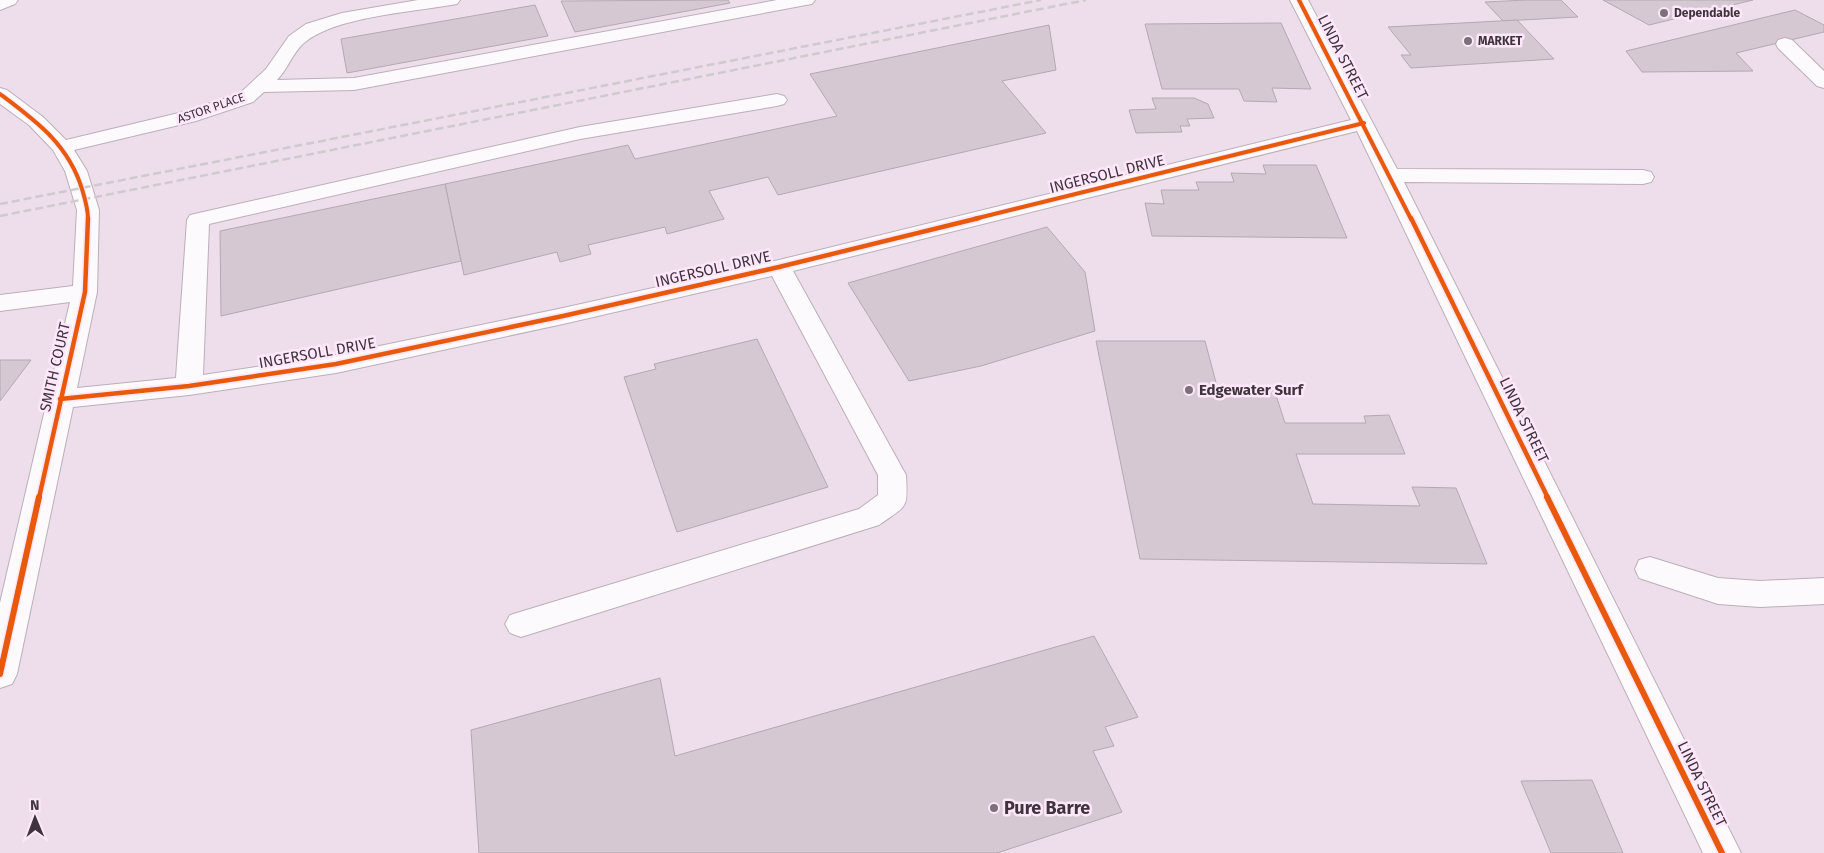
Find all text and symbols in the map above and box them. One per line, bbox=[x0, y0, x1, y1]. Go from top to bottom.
place label: Dependable bbox=[1674, 6, 1741, 20]
marker: Dependable bbox=[1658, 7, 1670, 19]
street label: LINDA STREET bbox=[1314, 12, 1372, 103]
place label: MARKET bbox=[1478, 34, 1523, 48]
marker: MARKET bbox=[1462, 35, 1474, 47]
street label: ASTOR PLACE bbox=[175, 90, 247, 126]
street label: INGERSOLL DRIVE bbox=[1048, 151, 1166, 197]
street label: INGERSOLL DRIVE bbox=[653, 247, 773, 291]
street label: SMITH COURT bbox=[36, 320, 74, 413]
street label: INGERSOLL DRIVE bbox=[257, 334, 377, 372]
street label: LINDA STREET bbox=[1496, 374, 1553, 466]
place label: Edgewater Surf bbox=[1199, 381, 1305, 399]
marker: Edgewater Surf bbox=[1183, 384, 1195, 396]
street label: LINDA STREET bbox=[1674, 738, 1731, 830]
north arrow bbox=[10, 793, 60, 843]
text: N bbox=[30, 797, 40, 814]
place label: Pure Barre bbox=[1004, 797, 1090, 819]
marker: Pure Barre bbox=[988, 802, 1000, 814]

